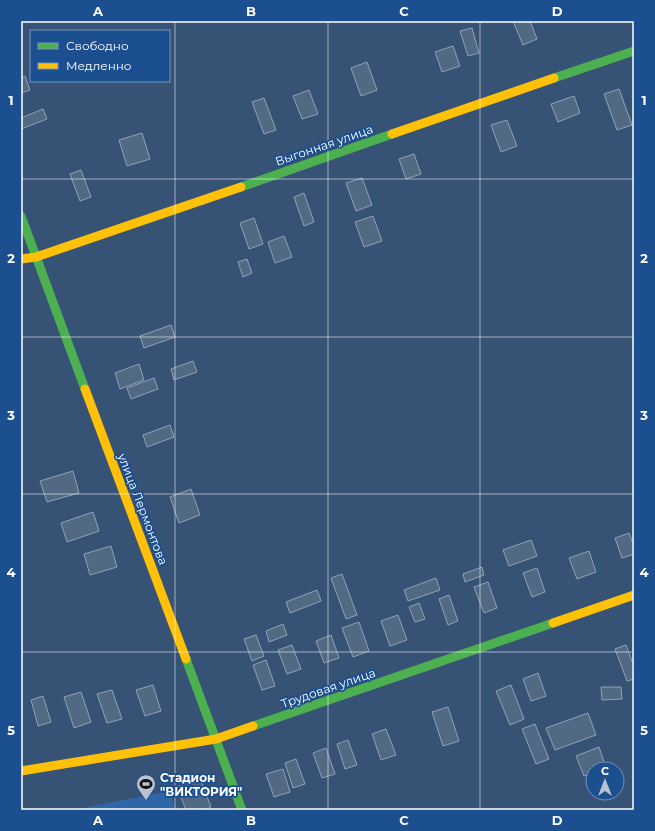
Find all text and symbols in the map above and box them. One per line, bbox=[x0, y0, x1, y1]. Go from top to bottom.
text: A bbox=[92, 3, 104, 19]
text: B bbox=[246, 3, 256, 19]
text: C bbox=[399, 3, 409, 19]
text: D bbox=[552, 3, 563, 19]
legend bbox=[30, 30, 170, 82]
text: Свободно bbox=[66, 38, 129, 53]
text: Медленно bbox=[66, 58, 132, 73]
text: 1 bbox=[8, 92, 14, 108]
text: 1 bbox=[641, 92, 647, 108]
street label: Выгонная улица bbox=[273, 121, 375, 169]
text: 2 bbox=[7, 250, 15, 266]
text: 2 bbox=[640, 250, 648, 266]
text: 3 bbox=[6, 407, 15, 423]
text: 3 bbox=[639, 407, 648, 423]
street label: улица Лермонтова bbox=[114, 450, 171, 567]
text: 4 bbox=[7, 564, 16, 580]
text: 4 bbox=[640, 564, 649, 580]
street label: Трудовая улица bbox=[279, 665, 377, 711]
text: 5 bbox=[7, 722, 15, 738]
text: 5 bbox=[640, 722, 648, 738]
north arrow bbox=[585, 761, 625, 801]
text: С bbox=[601, 764, 609, 778]
place label: Стадион "ВИКТОРИЯ" bbox=[160, 770, 242, 799]
sports icon: Стадион "ВИКТОРИЯ" bbox=[135, 773, 157, 801]
text: A bbox=[92, 812, 104, 828]
text: B bbox=[246, 812, 256, 828]
text: C bbox=[399, 812, 409, 828]
text: D bbox=[552, 812, 563, 828]

